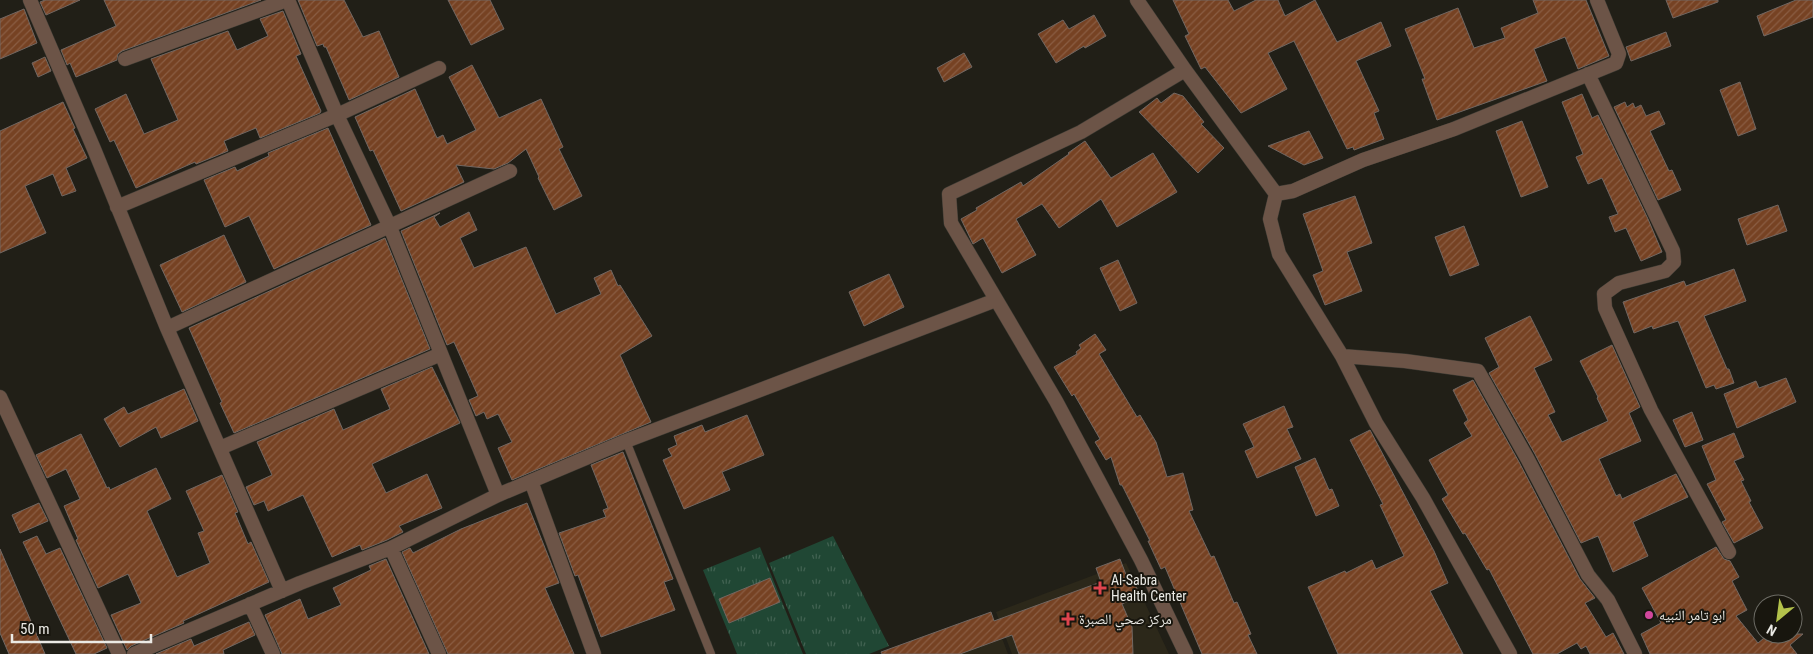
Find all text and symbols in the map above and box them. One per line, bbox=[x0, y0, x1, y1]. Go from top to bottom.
place label: Al-Sabra Health Center bbox=[1111, 572, 1187, 604]
marker: Al-Sabra Health Center bbox=[1093, 581, 1107, 595]
north arrow bbox=[1753, 594, 1803, 644]
place label: ابو تامر النبيه bbox=[1659, 607, 1725, 624]
marker: ابو تامر النبيه bbox=[1643, 609, 1655, 621]
place label: مركز صحي الصبرة bbox=[1079, 611, 1172, 631]
scale bar bbox=[12, 612, 151, 644]
marker: مركز صحي الصبرة bbox=[1061, 612, 1075, 626]
text: 50 m bbox=[20, 620, 50, 638]
text: N bbox=[1764, 621, 1779, 639]

